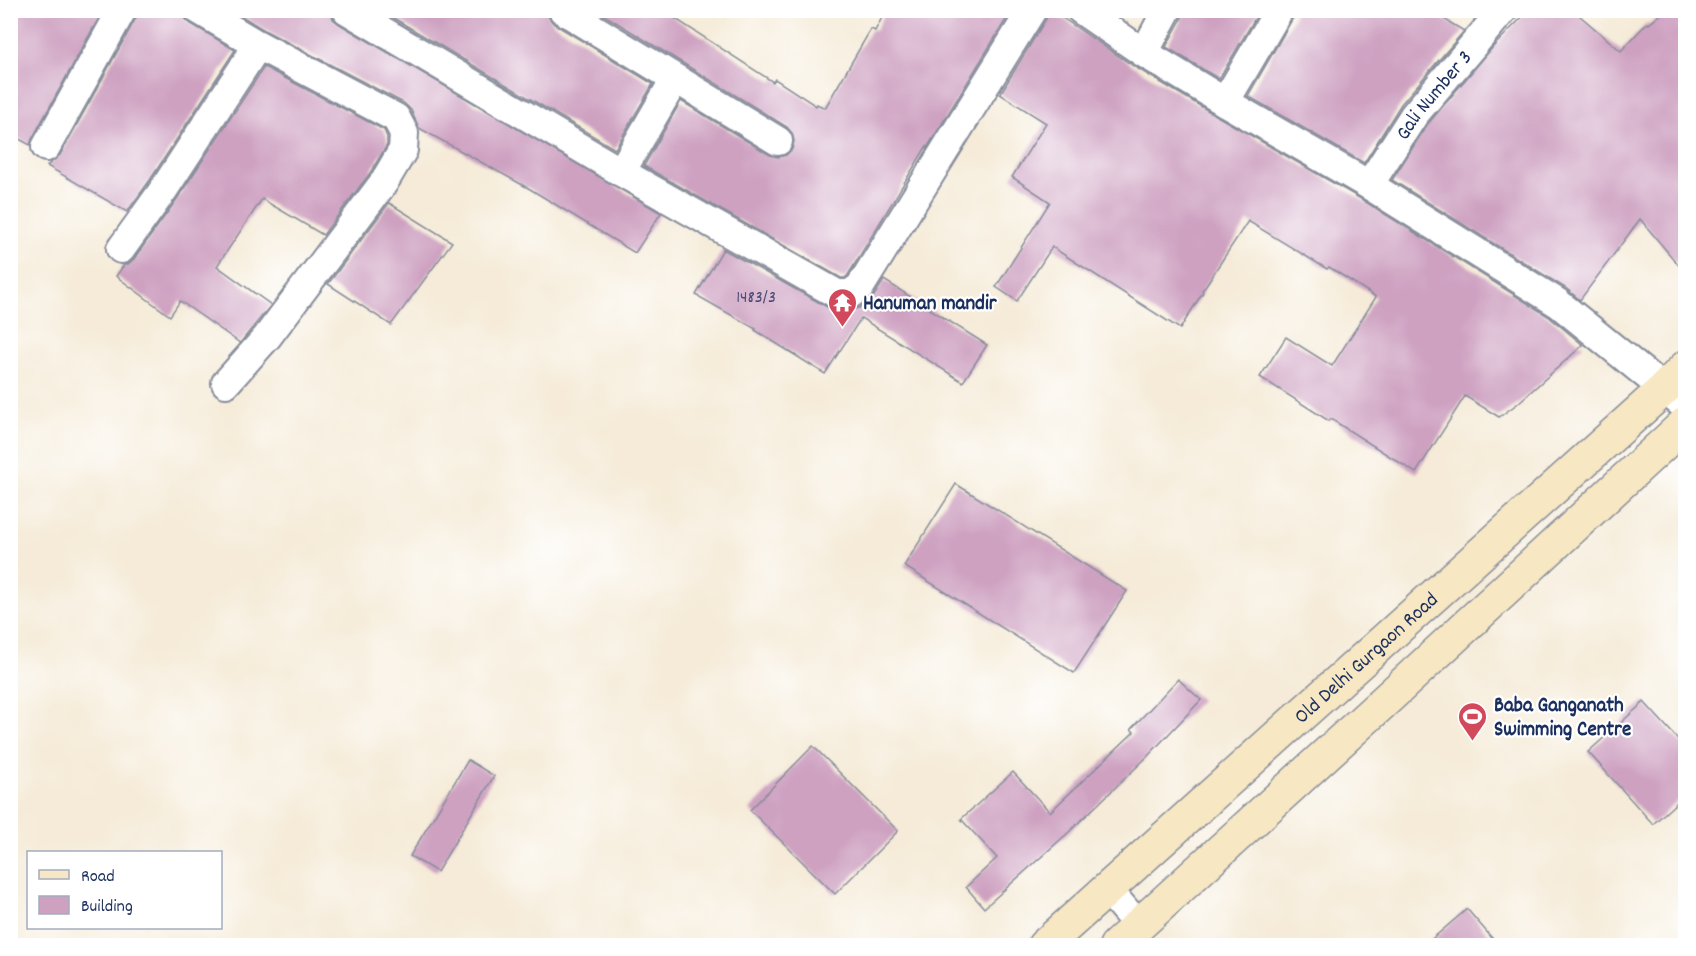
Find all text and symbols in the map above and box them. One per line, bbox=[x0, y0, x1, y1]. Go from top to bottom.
street label: Gali Number 3 bbox=[1390, 45, 1481, 147]
house number: 1483/3 bbox=[736, 286, 776, 311]
temple icon: Hanuman mandir bbox=[826, 286, 858, 328]
place label: Hanuman mandir bbox=[863, 290, 998, 320]
street label: Old Delhi Gurgaon Road bbox=[1289, 587, 1446, 732]
place label: Baba Ganganath Swimming Centre bbox=[1494, 692, 1631, 746]
sports icon: Baba Ganganath Swimming Centre bbox=[1457, 700, 1489, 742]
legend bbox=[27, 851, 222, 929]
text: Road bbox=[81, 865, 115, 890]
text: Building bbox=[81, 895, 133, 920]

